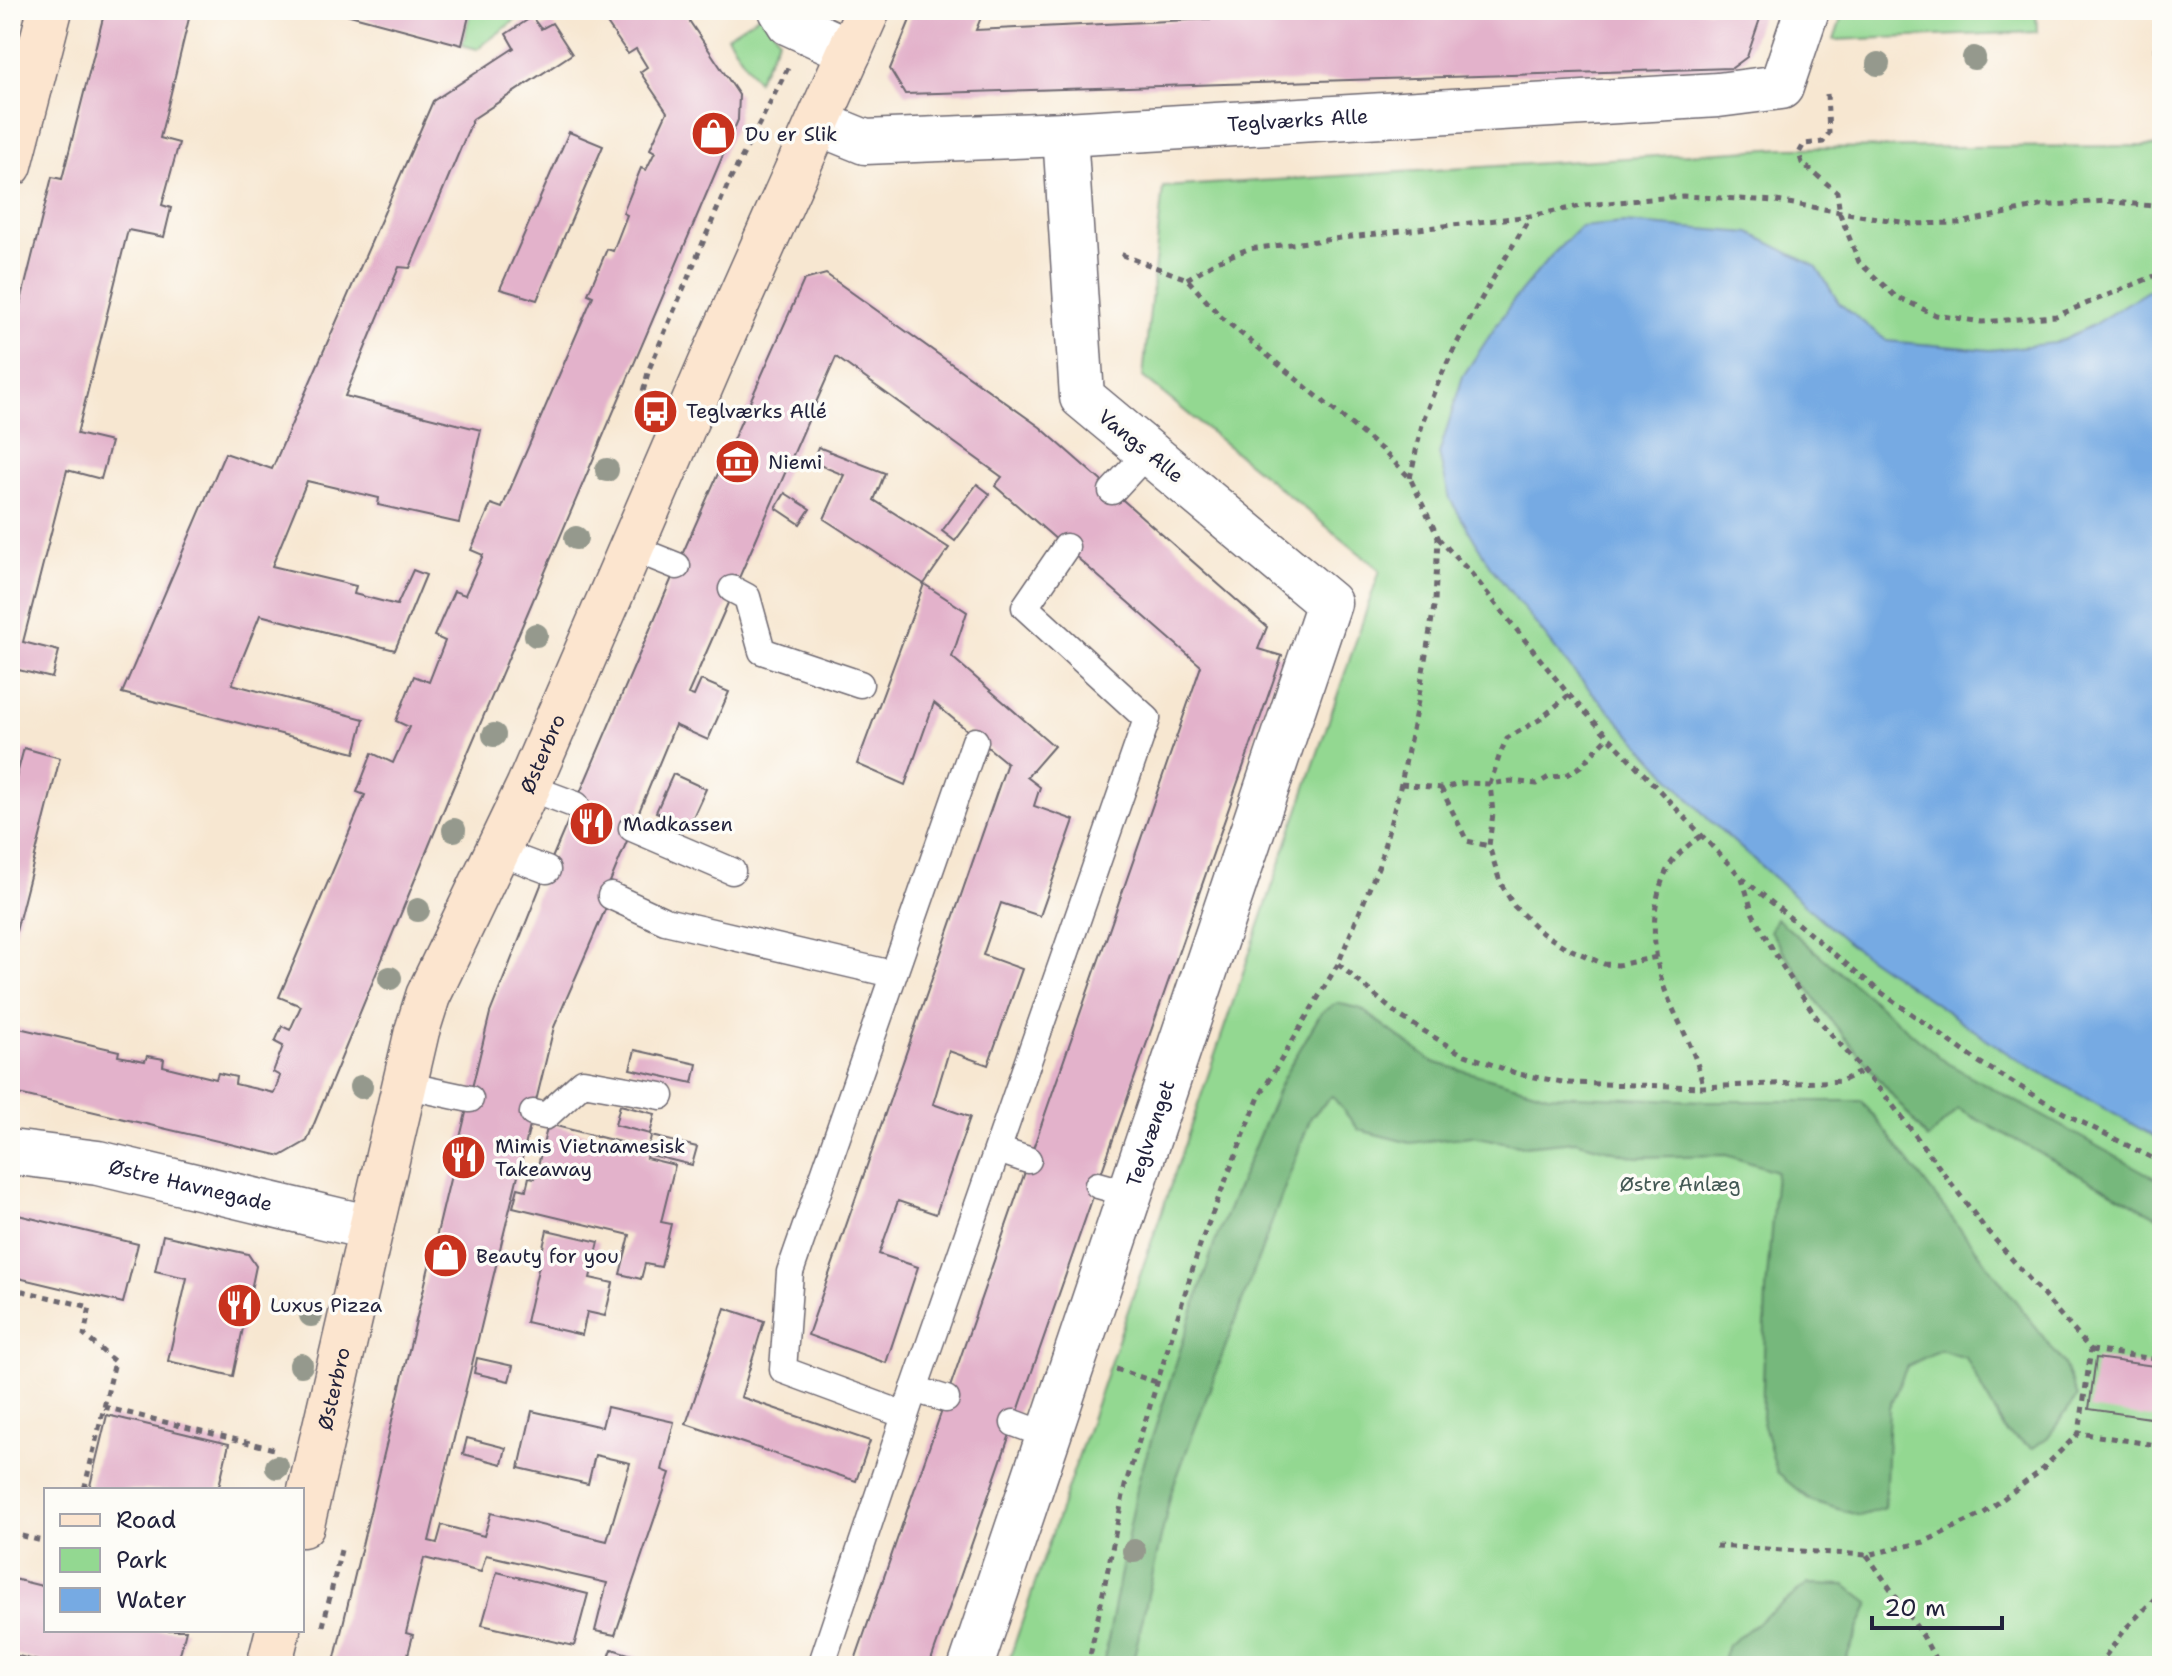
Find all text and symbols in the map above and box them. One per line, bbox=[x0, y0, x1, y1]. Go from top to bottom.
street label: Teglværks Alle bbox=[1226, 103, 1369, 137]
shop icon: Du er Slik bbox=[690, 110, 738, 158]
place label: Du er Slik bbox=[745, 121, 838, 147]
bus stop icon: Teglværks Allé bbox=[631, 387, 679, 435]
place label: Teglværks Allé bbox=[686, 398, 827, 424]
street label: Vangs Alle bbox=[1093, 404, 1189, 488]
museum icon: Niemi bbox=[713, 438, 761, 486]
place label: Niemi bbox=[768, 449, 822, 475]
street label: Østerbro bbox=[514, 710, 571, 797]
restaurant icon: Madkassen bbox=[568, 800, 616, 848]
place label: Madkassen bbox=[623, 811, 733, 837]
street label: Teglvænget bbox=[1120, 1077, 1180, 1190]
restaurant icon: Mimis Vietnamesisk Takeaway bbox=[440, 1133, 488, 1181]
place label: Mimis Vietnamesisk Takeaway bbox=[495, 1133, 686, 1182]
street label: Østre Havnegade bbox=[106, 1153, 275, 1217]
park label: Østre Anlæg bbox=[1619, 1171, 1741, 1197]
shop icon: Beauty for you bbox=[421, 1232, 469, 1280]
place label: Beauty for you bbox=[476, 1243, 619, 1269]
restaurant icon: Luxus Pizza bbox=[215, 1281, 263, 1329]
place label: Luxus Pizza bbox=[270, 1292, 383, 1318]
street label: Østerbro bbox=[312, 1345, 356, 1433]
legend bbox=[44, 1488, 304, 1632]
text: Road bbox=[116, 1504, 176, 1536]
text: Park bbox=[116, 1544, 168, 1576]
scale bar bbox=[1872, 1580, 2002, 1630]
text: Water bbox=[116, 1584, 187, 1616]
text: 20 m bbox=[1884, 1592, 1946, 1624]

